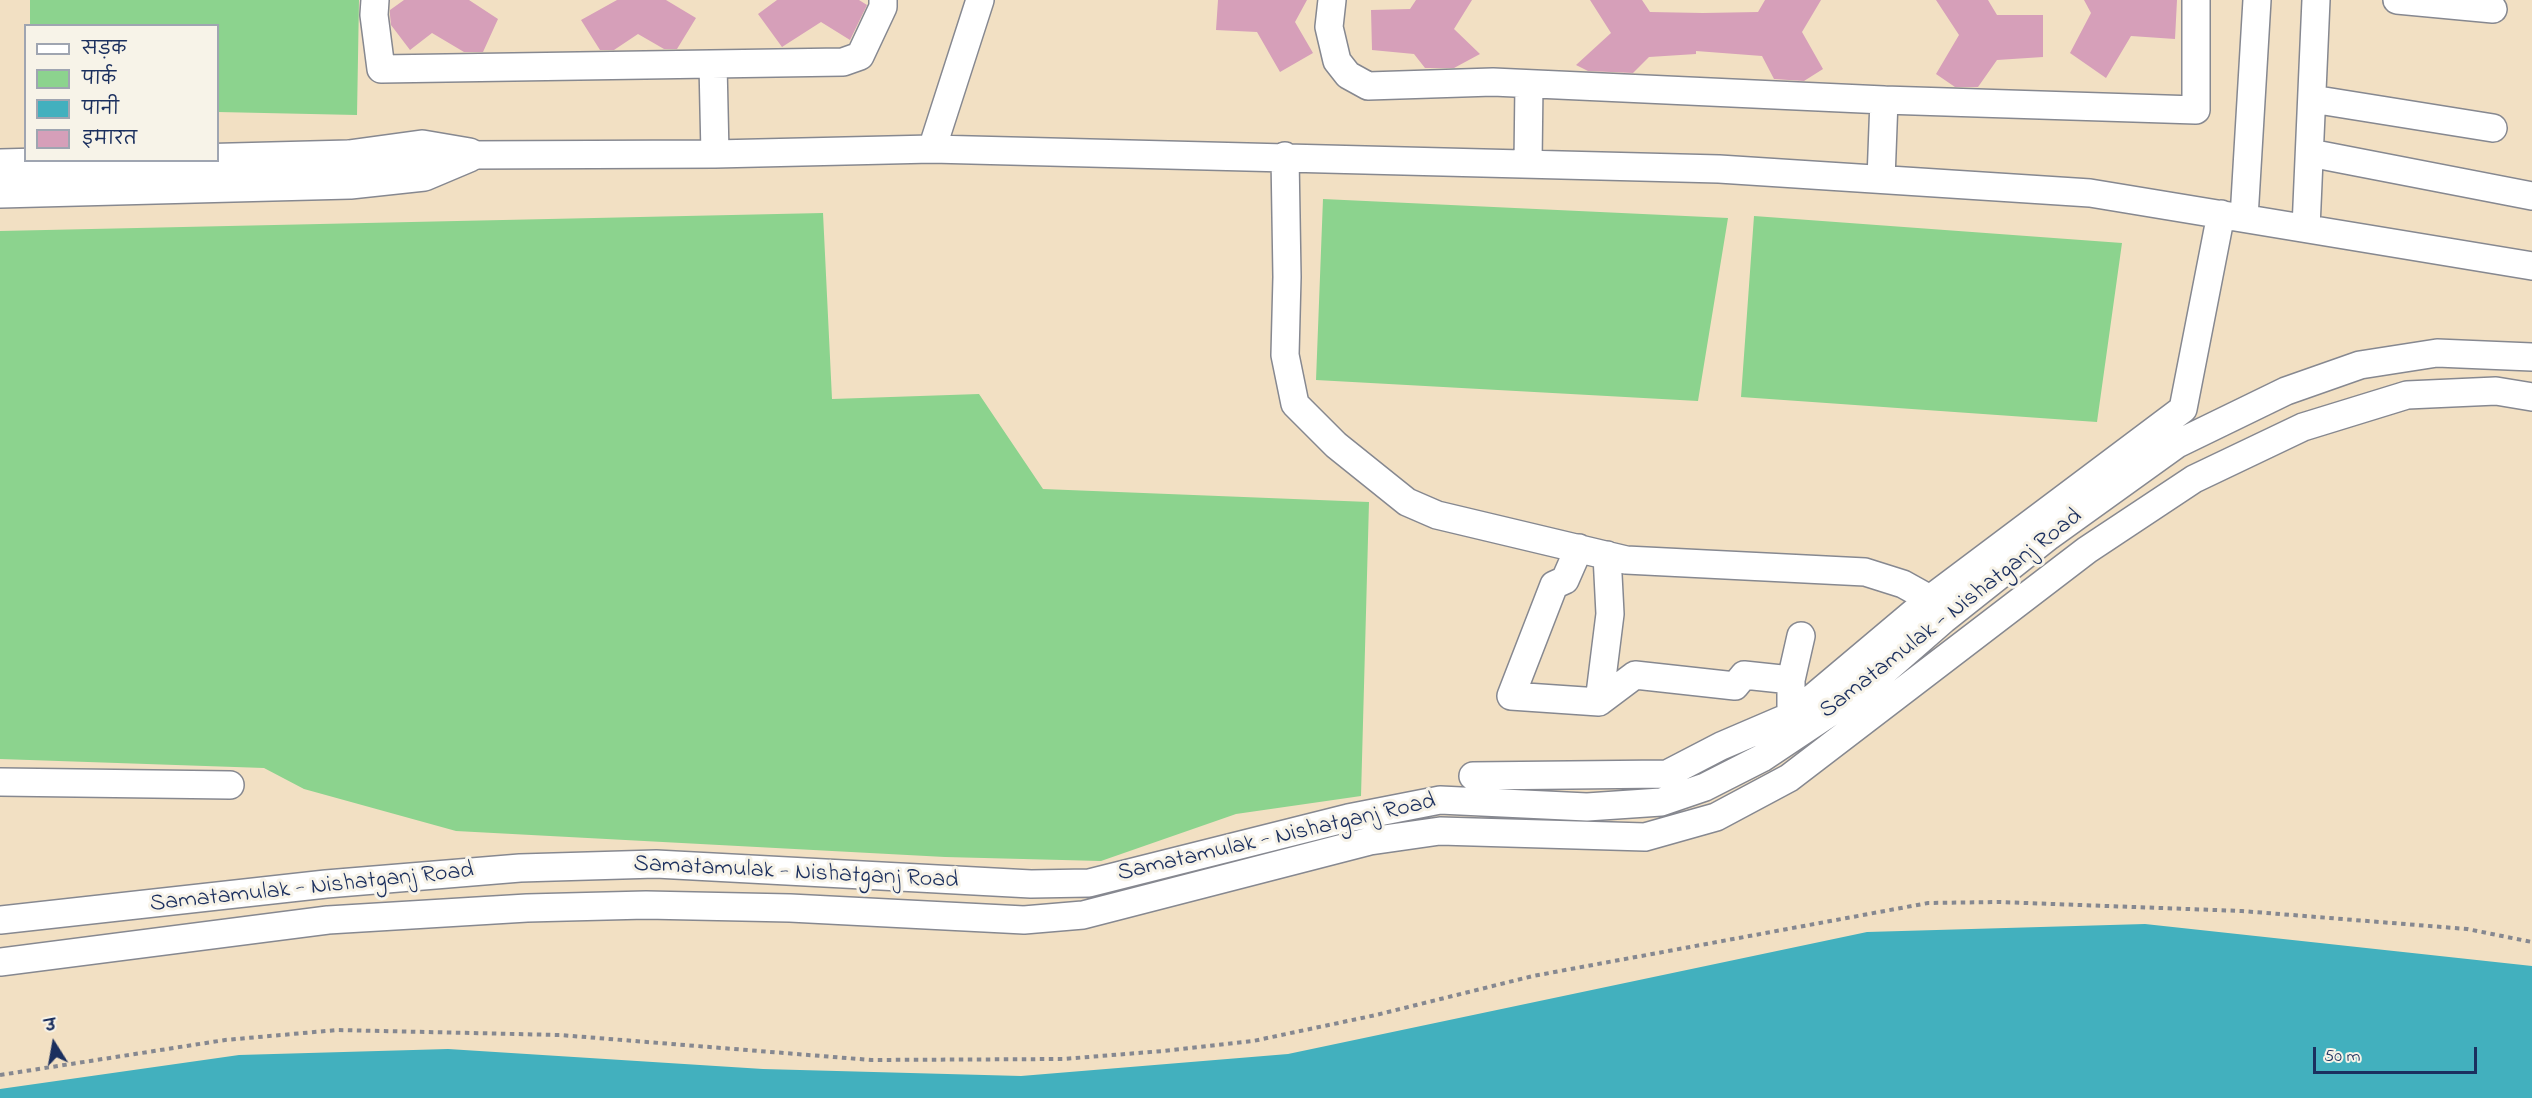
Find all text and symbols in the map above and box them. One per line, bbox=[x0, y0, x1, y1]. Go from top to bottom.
legend bbox=[24, 24, 219, 162]
text: सड़क bbox=[82, 37, 126, 63]
text: पार्क bbox=[82, 67, 116, 93]
text: पानी bbox=[82, 97, 119, 123]
text: इमारत bbox=[82, 127, 137, 153]
street label: Samatamulak - Nishatganj Road bbox=[1815, 503, 2089, 727]
street label: Samatamulak - Nishatganj Road bbox=[1115, 788, 1439, 890]
street label: Samatamulak - Nishatganj Road bbox=[633, 851, 959, 897]
street label: Samatamulak - Nishatganj Road bbox=[149, 858, 475, 920]
north arrow bbox=[24, 1014, 84, 1074]
text: उ bbox=[43, 1014, 58, 1039]
scale bar bbox=[2316, 1035, 2480, 1073]
text: 50 m bbox=[2324, 1044, 2361, 1070]

